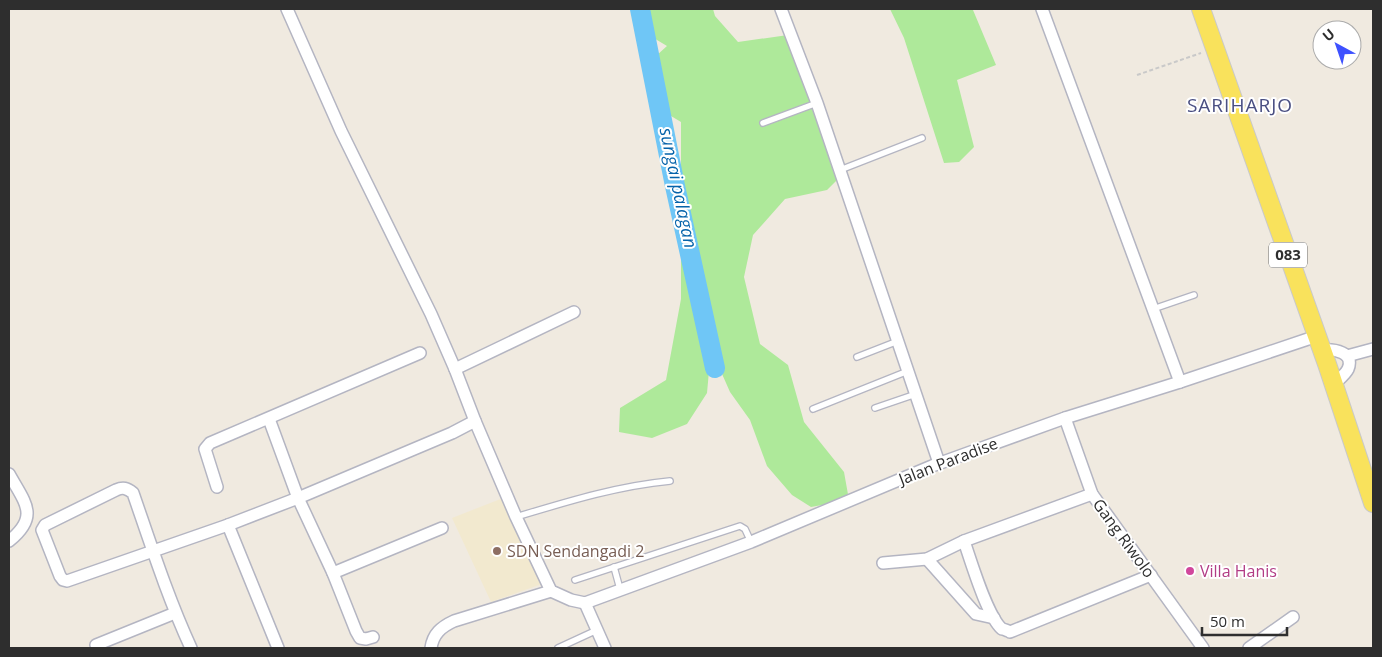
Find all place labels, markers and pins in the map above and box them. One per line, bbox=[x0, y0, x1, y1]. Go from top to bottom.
place label: SDN Sendangadi 2 bbox=[507, 540, 644, 562]
marker: SDN Sendangadi 2 bbox=[491, 545, 503, 557]
place label: Villa Hanis bbox=[1200, 560, 1277, 582]
marker: Villa Hanis bbox=[1184, 565, 1196, 577]

